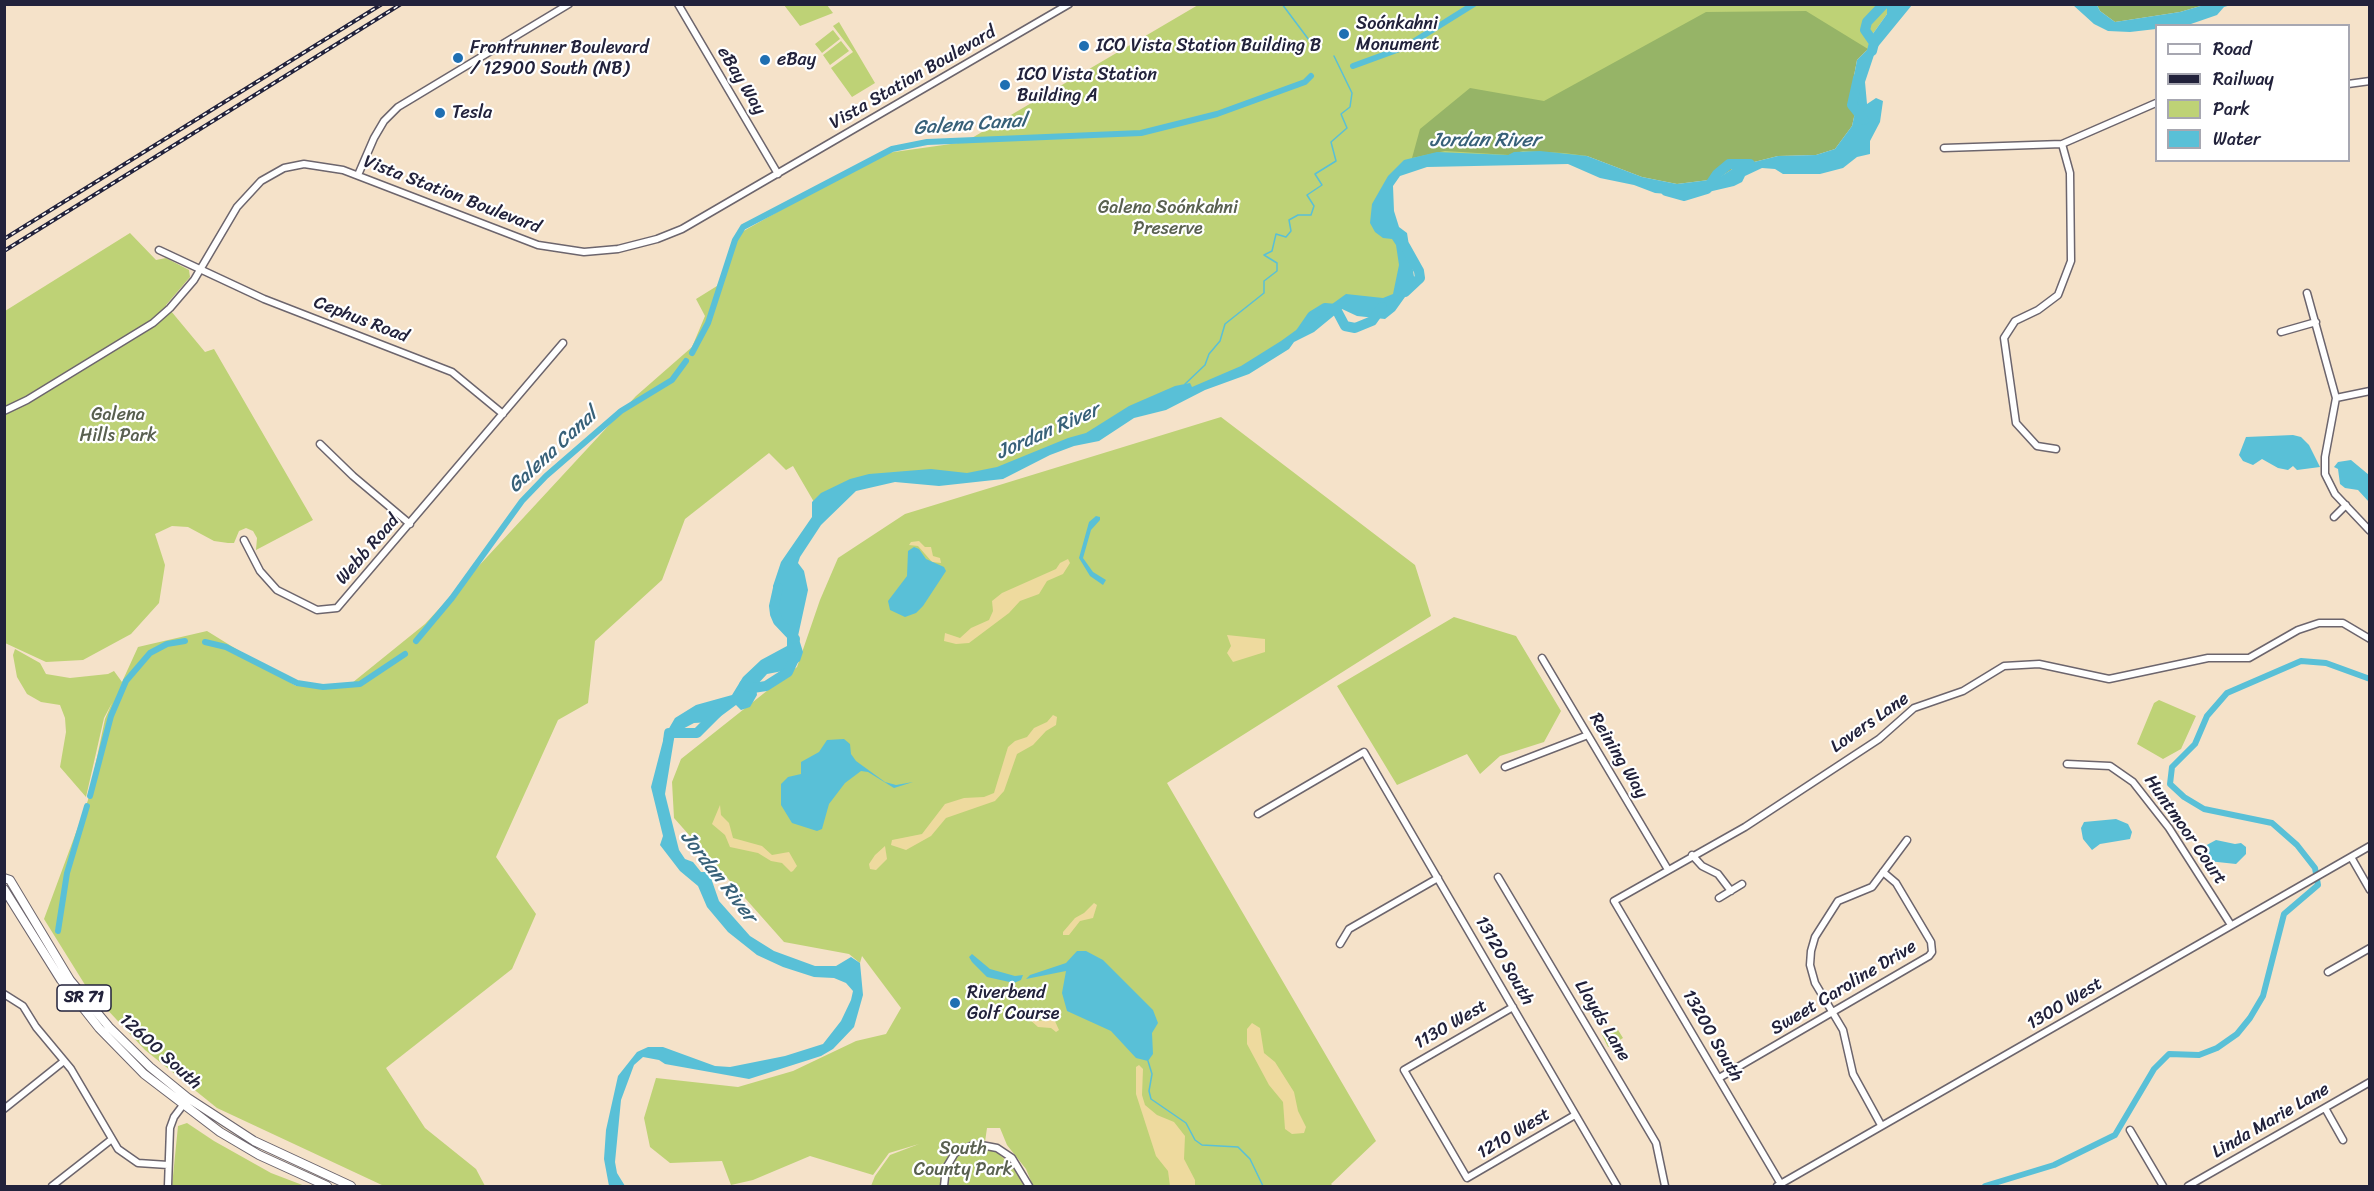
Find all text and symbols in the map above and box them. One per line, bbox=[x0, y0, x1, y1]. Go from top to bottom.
place label: Soónkahni Monument bbox=[1356, 13, 1439, 56]
street label: Vista Station Boulevard bbox=[826, 22, 1000, 134]
legend bbox=[2155, 24, 2350, 162]
marker: Soónkahni Monument bbox=[1337, 27, 1351, 41]
text: Road bbox=[2213, 33, 2252, 65]
place label: ICO Vista Station Building B bbox=[1096, 35, 1321, 57]
place label: Frontrunner Boulevard / 12900 South (NB) bbox=[470, 37, 649, 80]
marker: ICO Vista Station Building B bbox=[1077, 39, 1091, 53]
street label: eBay Way bbox=[712, 43, 770, 119]
place label: eBay bbox=[777, 49, 816, 71]
marker: Frontrunner Boulevard / 12900 South (NB) bbox=[451, 51, 465, 65]
marker: eBay bbox=[758, 53, 772, 67]
text: Railway bbox=[2213, 63, 2274, 95]
place label: ICO Vista Station Building A bbox=[1017, 64, 1157, 106]
marker: ICO Vista Station Building A bbox=[998, 78, 1012, 92]
text: Park bbox=[2213, 93, 2250, 125]
place label: Tesla bbox=[452, 102, 492, 124]
marker: Tesla bbox=[433, 106, 447, 120]
water label: Galena Canal bbox=[913, 109, 1027, 141]
text: Water bbox=[2213, 123, 2260, 155]
water label: Jordan River bbox=[1430, 129, 1540, 153]
street label: Vista Station Boulevard bbox=[360, 151, 544, 239]
park label: Galena Soónkahni Preserve bbox=[1098, 197, 1238, 240]
street label: Cephus Road bbox=[311, 292, 411, 348]
water label: Jordan River bbox=[993, 399, 1103, 465]
park label: Galena Hills Park bbox=[80, 404, 156, 446]
water label: Galena Canal bbox=[503, 404, 603, 498]
street label: Webb Road bbox=[332, 511, 404, 589]
street label: Lovers Lane bbox=[1827, 688, 1913, 758]
street label: Reining Way bbox=[1584, 709, 1652, 803]
street label: Huntmoor Court bbox=[2139, 771, 2231, 889]
water label: Jordan River bbox=[675, 826, 761, 928]
street label: 13120 South bbox=[1470, 913, 1538, 1009]
street label: Sweet Caroline Drive bbox=[1767, 936, 1921, 1040]
street label: 1300 West bbox=[2023, 973, 2107, 1035]
street label: Lloyds Lane bbox=[1569, 977, 1635, 1065]
place label: Riverbend Golf Course bbox=[967, 982, 1059, 1024]
road number: SR 71 bbox=[57, 985, 111, 1011]
street label: 13200 South bbox=[1677, 986, 1747, 1086]
street label: 1130 West bbox=[1411, 995, 1491, 1055]
marker: Riverbend Golf Course bbox=[948, 996, 962, 1010]
street label: 12600 South bbox=[114, 1009, 206, 1095]
street label: Linda Marie Lane bbox=[2208, 1079, 2334, 1163]
street label: 1210 West bbox=[1474, 1104, 1554, 1164]
park label: South County Park bbox=[914, 1138, 1012, 1180]

